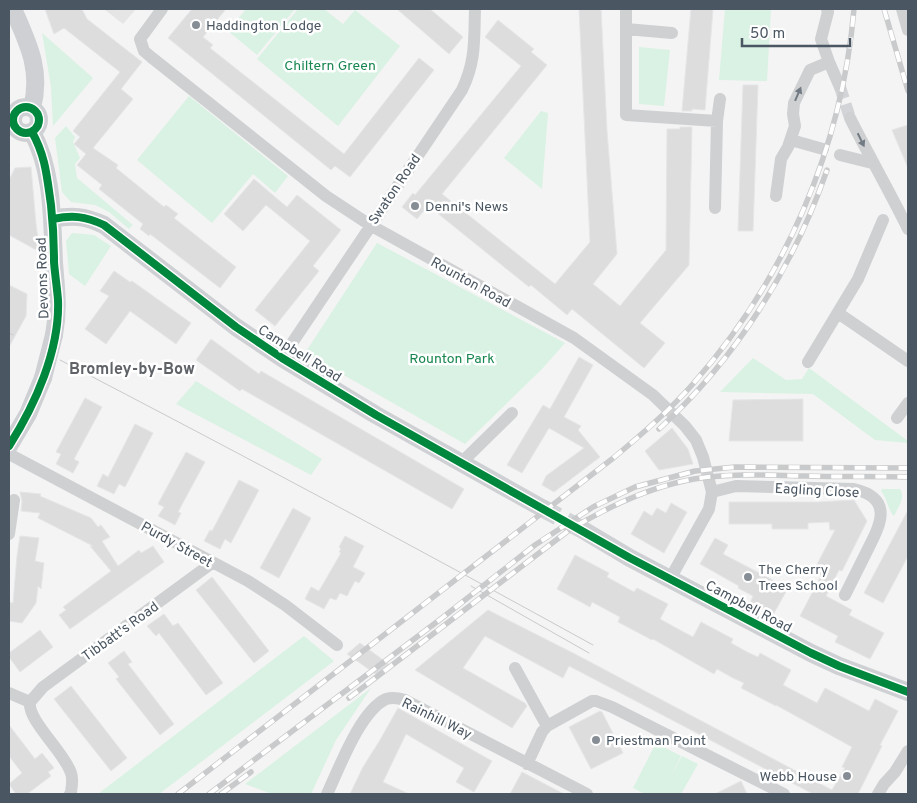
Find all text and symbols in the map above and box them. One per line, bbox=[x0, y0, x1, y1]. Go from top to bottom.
scale bar bbox=[742, 15, 850, 47]
place label: Haddington Lodge bbox=[206, 18, 321, 35]
marker: Haddington Lodge bbox=[190, 19, 202, 31]
text: 50 m bbox=[750, 25, 785, 44]
park label: Chiltern Green bbox=[284, 58, 376, 75]
one-way arrow bbox=[794, 87, 802, 101]
one-way arrow bbox=[857, 133, 865, 147]
street label: Swaton Road bbox=[365, 151, 425, 228]
place label: Denni's News bbox=[425, 199, 508, 216]
marker: Denni's News bbox=[409, 200, 421, 212]
street label: Devons Road bbox=[34, 237, 53, 319]
street label: Rounton Road bbox=[427, 254, 513, 312]
street label: Campbell Road bbox=[254, 322, 344, 387]
park label: Rounton Park bbox=[409, 351, 495, 368]
district label: Bromley-by-Bow bbox=[69, 360, 195, 380]
street label: Eagling Close bbox=[774, 481, 860, 502]
street label: Purdy Street bbox=[138, 519, 215, 572]
place label: The Cherry Trees School bbox=[758, 562, 838, 595]
marker: The Cherry Trees School bbox=[742, 571, 754, 583]
street label: Campbell Road bbox=[702, 577, 794, 637]
street label: Tibbatt's Road bbox=[79, 599, 162, 666]
street label: Rainhill Way bbox=[398, 695, 474, 744]
place label: Priestman Point bbox=[606, 733, 706, 750]
marker: Priestman Point bbox=[590, 734, 602, 746]
place label: Webb House bbox=[759, 769, 837, 786]
marker: Webb House bbox=[841, 770, 853, 782]

